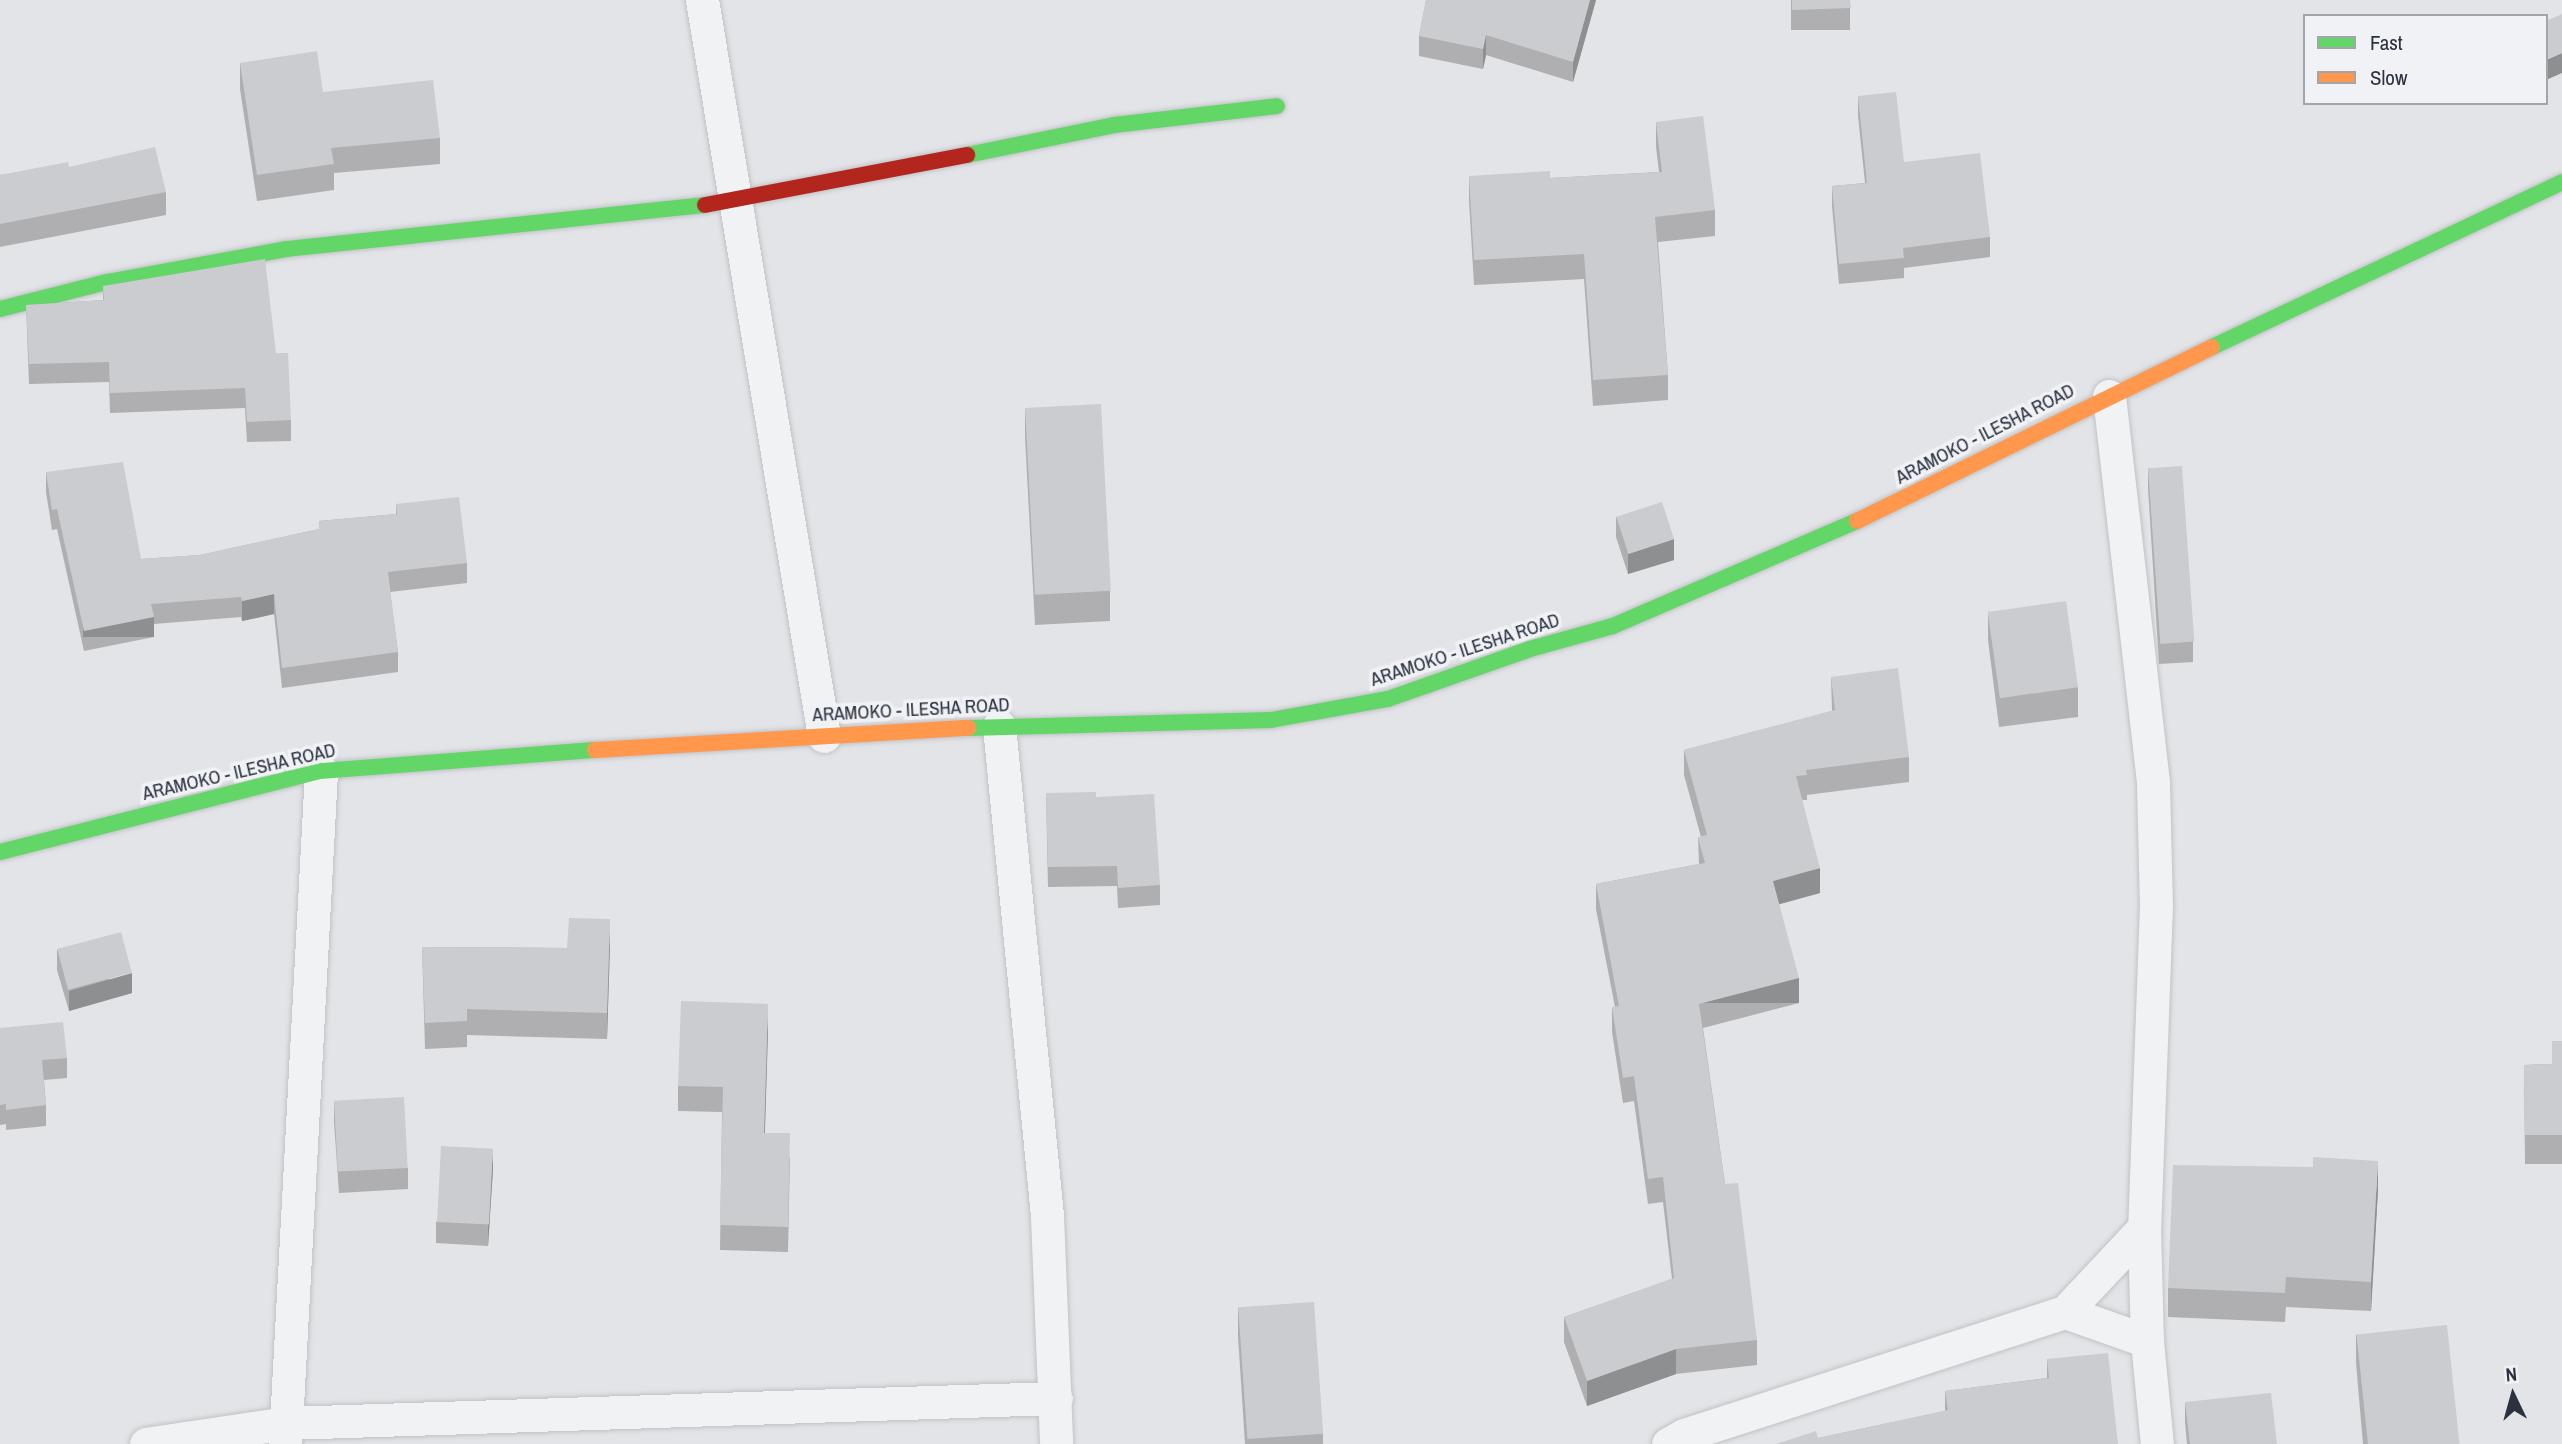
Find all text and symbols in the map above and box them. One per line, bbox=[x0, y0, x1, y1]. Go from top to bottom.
legend bbox=[2303, 14, 2548, 105]
text: Fast bbox=[2370, 28, 2403, 57]
text: Slow bbox=[2370, 63, 2407, 92]
street label: ARAMOKO - ILESHA ROAD bbox=[1891, 379, 2079, 489]
street label: ARAMOKO - ILESHA ROAD bbox=[1367, 609, 1563, 691]
street label: ARAMOKO - ILESHA ROAD bbox=[811, 693, 1011, 727]
street label: ARAMOKO - ILESHA ROAD bbox=[140, 739, 338, 805]
north arrow bbox=[2478, 1360, 2548, 1430]
text: N bbox=[2504, 1361, 2518, 1388]

